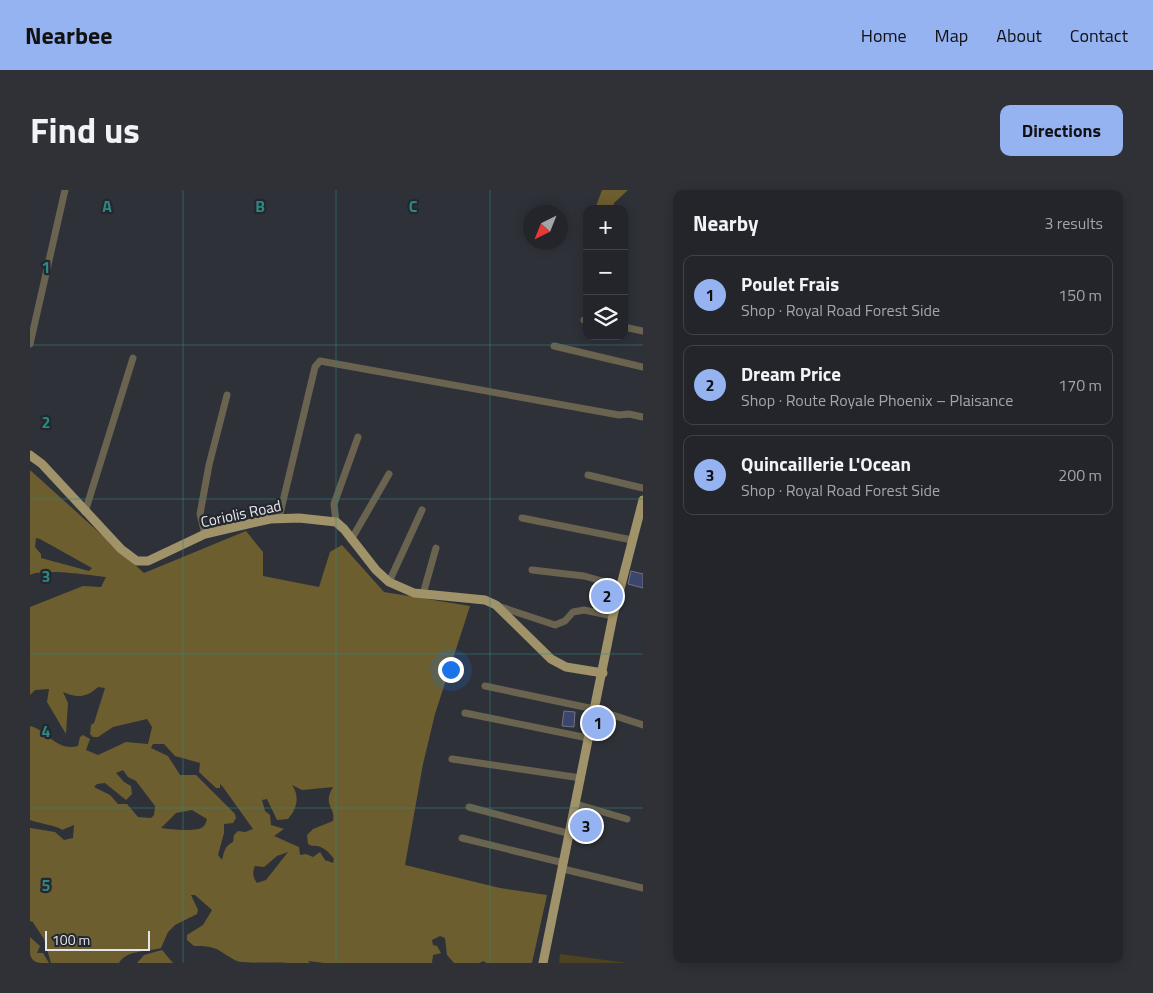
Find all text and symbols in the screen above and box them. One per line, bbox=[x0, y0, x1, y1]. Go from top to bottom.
text: Nearbee bbox=[25, 17, 112, 53]
text: Home bbox=[861, 22, 907, 49]
text: Map bbox=[935, 22, 968, 49]
text: About bbox=[996, 22, 1042, 49]
text: Contact bbox=[1070, 22, 1128, 49]
text: Find us bbox=[30, 103, 140, 157]
button: Directions bbox=[1000, 105, 1123, 156]
text: A bbox=[102, 194, 112, 218]
text: B bbox=[255, 194, 265, 218]
text: C bbox=[409, 194, 418, 218]
north arrow bbox=[523, 205, 568, 250]
map controls bbox=[583, 205, 628, 340]
button: + bbox=[583, 205, 628, 250]
text: Nearby bbox=[693, 207, 758, 239]
text: 3 results bbox=[1044, 211, 1103, 235]
button: − bbox=[583, 250, 628, 295]
text: 1 bbox=[42, 255, 50, 279]
text: Poulet Frais bbox=[741, 269, 839, 298]
text: 1 bbox=[706, 283, 714, 307]
text: 150 m bbox=[1058, 283, 1102, 307]
button: layers bbox=[583, 295, 628, 340]
text: Shop · Royal Road Forest Side bbox=[741, 298, 940, 322]
text: Dream Price bbox=[741, 359, 841, 388]
text: 2 bbox=[706, 373, 714, 397]
text: 170 m bbox=[1058, 373, 1102, 397]
text: Shop · Route Royale Phoenix – Plaisance bbox=[741, 388, 1013, 412]
text: 2 bbox=[42, 410, 50, 434]
text: Quincaillerie L'Ocean bbox=[741, 449, 911, 478]
text: 3 bbox=[706, 463, 714, 487]
text: 200 m bbox=[1058, 463, 1102, 487]
text: Shop · Royal Road Forest Side bbox=[741, 478, 940, 502]
street label: Coriolis Road bbox=[198, 494, 283, 533]
text: 3 bbox=[42, 564, 50, 588]
pin: 2 bbox=[591, 577, 623, 615]
your location bbox=[438, 657, 464, 683]
pin: 1 bbox=[582, 704, 614, 742]
text: 4 bbox=[42, 719, 51, 743]
pin: 3 bbox=[570, 807, 602, 845]
text: 5 bbox=[42, 873, 51, 897]
scale bar bbox=[45, 928, 150, 951]
text: 100 m bbox=[52, 929, 90, 950]

